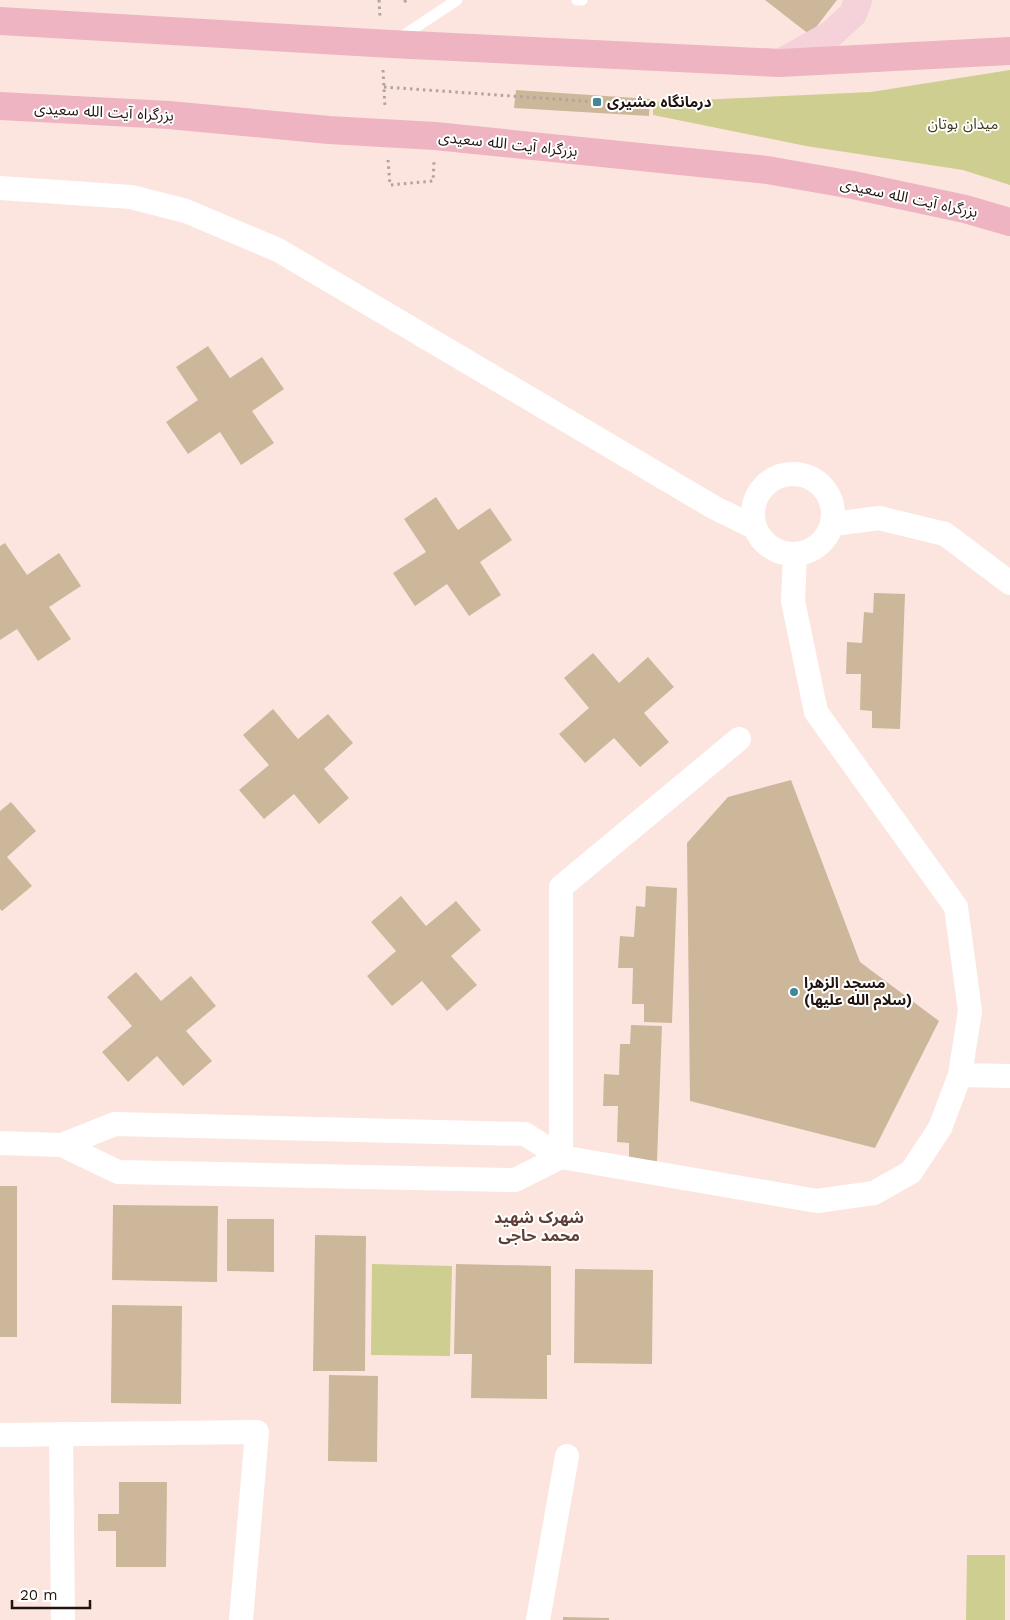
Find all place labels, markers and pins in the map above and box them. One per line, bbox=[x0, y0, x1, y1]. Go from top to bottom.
place label: درمانگاه مشیری bbox=[607, 93, 712, 111]
marker: درمانگاه مشیری bbox=[591, 96, 603, 108]
place label: مسجد الزهرا (سلام الله علیها) bbox=[804, 974, 912, 1011]
marker: مسجد الزهرا (سلام الله علیها) bbox=[788, 986, 800, 998]

